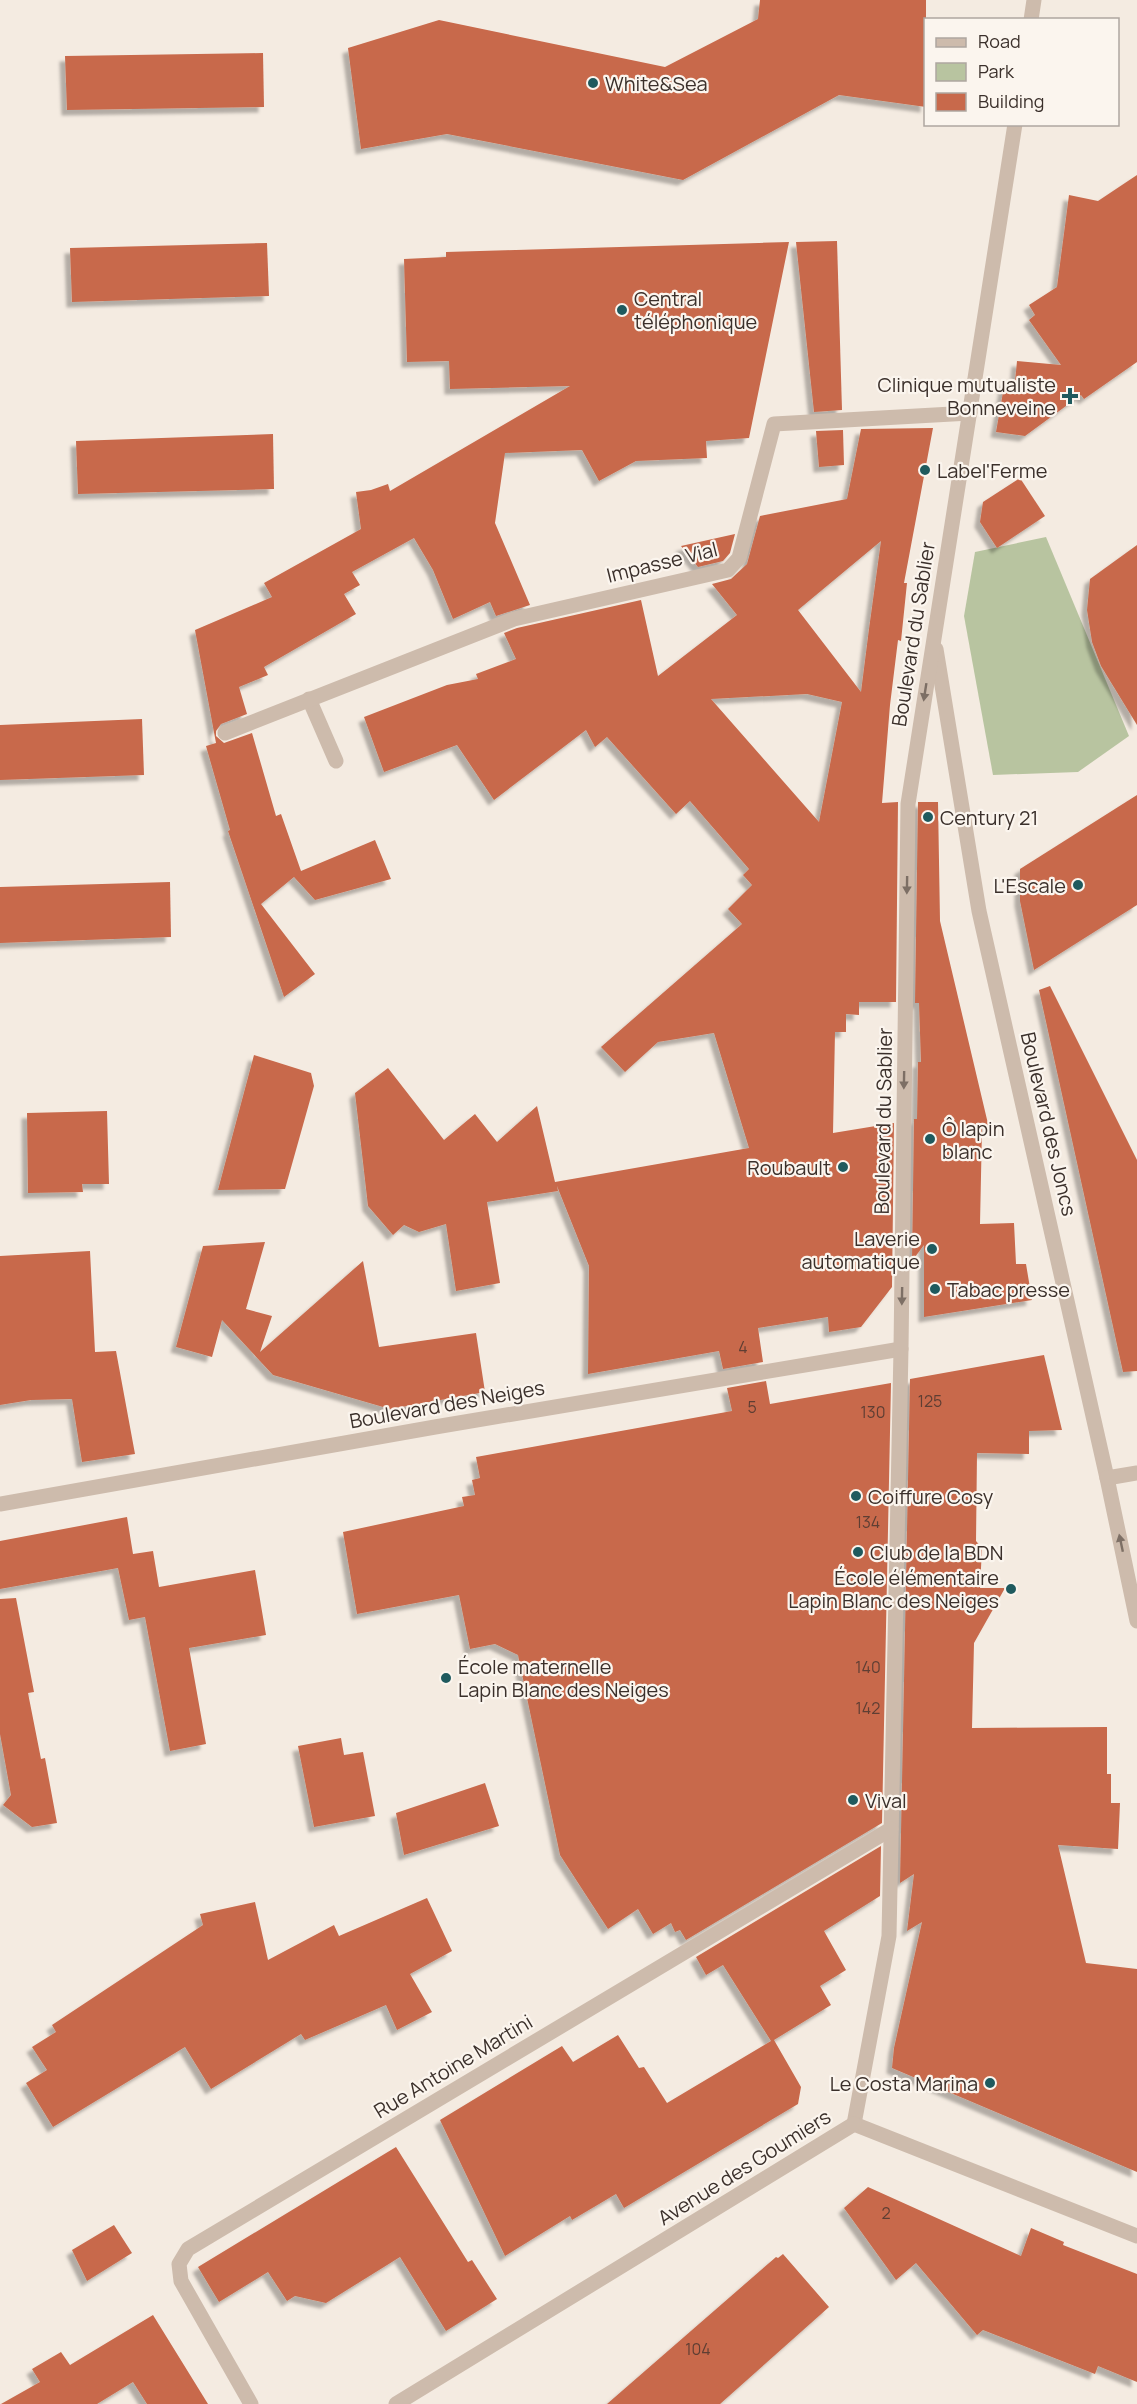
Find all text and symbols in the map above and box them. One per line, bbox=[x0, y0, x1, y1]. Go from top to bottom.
legend bbox=[924, 18, 1119, 126]
text: Road bbox=[978, 29, 1021, 53]
text: Park bbox=[978, 59, 1015, 83]
place label: White&Sea bbox=[605, 70, 708, 97]
marker: White&Sea bbox=[586, 76, 600, 90]
text: Building bbox=[978, 89, 1044, 113]
place label: Central téléphonique bbox=[634, 285, 757, 335]
marker: Central téléphonique bbox=[615, 303, 629, 317]
place label: Clinique mutualiste Bonneveine bbox=[877, 371, 1056, 421]
marker: Clinique mutualiste Bonneveine bbox=[1061, 387, 1079, 405]
place label: Label'Ferme bbox=[937, 457, 1047, 484]
marker: Label'Ferme bbox=[918, 463, 932, 477]
street label: Impasse Vial bbox=[604, 535, 720, 589]
street label: Boulevard du Sablier bbox=[885, 540, 941, 728]
one-way arrow bbox=[920, 682, 929, 701]
place label: Century 21 bbox=[940, 804, 1038, 831]
marker: Century 21 bbox=[921, 810, 935, 824]
place label: L'Escale bbox=[994, 872, 1066, 899]
one-way arrow bbox=[902, 876, 911, 895]
marker: L'Escale bbox=[1071, 878, 1085, 892]
street label: Boulevard du Sablier bbox=[868, 1027, 898, 1215]
street label: Boulevard des Joncs bbox=[1015, 1029, 1083, 1219]
one-way arrow bbox=[899, 1071, 909, 1090]
place label: Ô lapin blanc bbox=[942, 1115, 1005, 1165]
marker: Ô lapin blanc bbox=[923, 1132, 937, 1146]
place label: Roubault bbox=[747, 1154, 831, 1181]
marker: Roubault bbox=[836, 1160, 850, 1174]
place label: Laverie automatique bbox=[801, 1225, 920, 1275]
marker: Laverie automatique bbox=[925, 1242, 939, 1256]
place label: Tabac presse bbox=[947, 1276, 1070, 1303]
marker: Tabac presse bbox=[928, 1282, 942, 1296]
one-way arrow bbox=[897, 1287, 907, 1306]
house number: 4 bbox=[738, 1336, 748, 1358]
street label: Boulevard des Neiges bbox=[347, 1374, 547, 1434]
house number: 125 bbox=[918, 1390, 942, 1412]
house number: 5 bbox=[747, 1396, 757, 1418]
house number: 130 bbox=[861, 1401, 885, 1423]
place label: Coiffure Cosy bbox=[868, 1483, 994, 1510]
marker: Coiffure Cosy bbox=[849, 1489, 863, 1503]
house number: 134 bbox=[856, 1511, 880, 1533]
one-way arrow bbox=[1116, 1534, 1125, 1553]
place label: Club de la BDN bbox=[870, 1539, 1003, 1566]
marker: Club de la BDN bbox=[851, 1545, 865, 1559]
place label: École élémentaire Lapin Blanc des Neiges bbox=[788, 1564, 999, 1614]
marker: École élémentaire Lapin Blanc des Neiges bbox=[1004, 1582, 1018, 1596]
place label: École maternelle Lapin Blanc des Neiges bbox=[458, 1653, 669, 1703]
house number: 140 bbox=[855, 1656, 881, 1678]
marker: École maternelle Lapin Blanc des Neiges bbox=[439, 1671, 453, 1685]
house number: 142 bbox=[856, 1697, 880, 1719]
place label: Vival bbox=[865, 1787, 907, 1814]
marker: Vival bbox=[846, 1793, 860, 1807]
street label: Rue Antoine Martini bbox=[369, 2008, 537, 2124]
place label: Le Costa Marina bbox=[830, 2070, 978, 2097]
marker: Le Costa Marina bbox=[983, 2076, 997, 2090]
street label: Avenue des Goumiers bbox=[652, 2103, 836, 2231]
house number: 2 bbox=[881, 2202, 891, 2224]
house number: 104 bbox=[685, 2338, 711, 2360]

